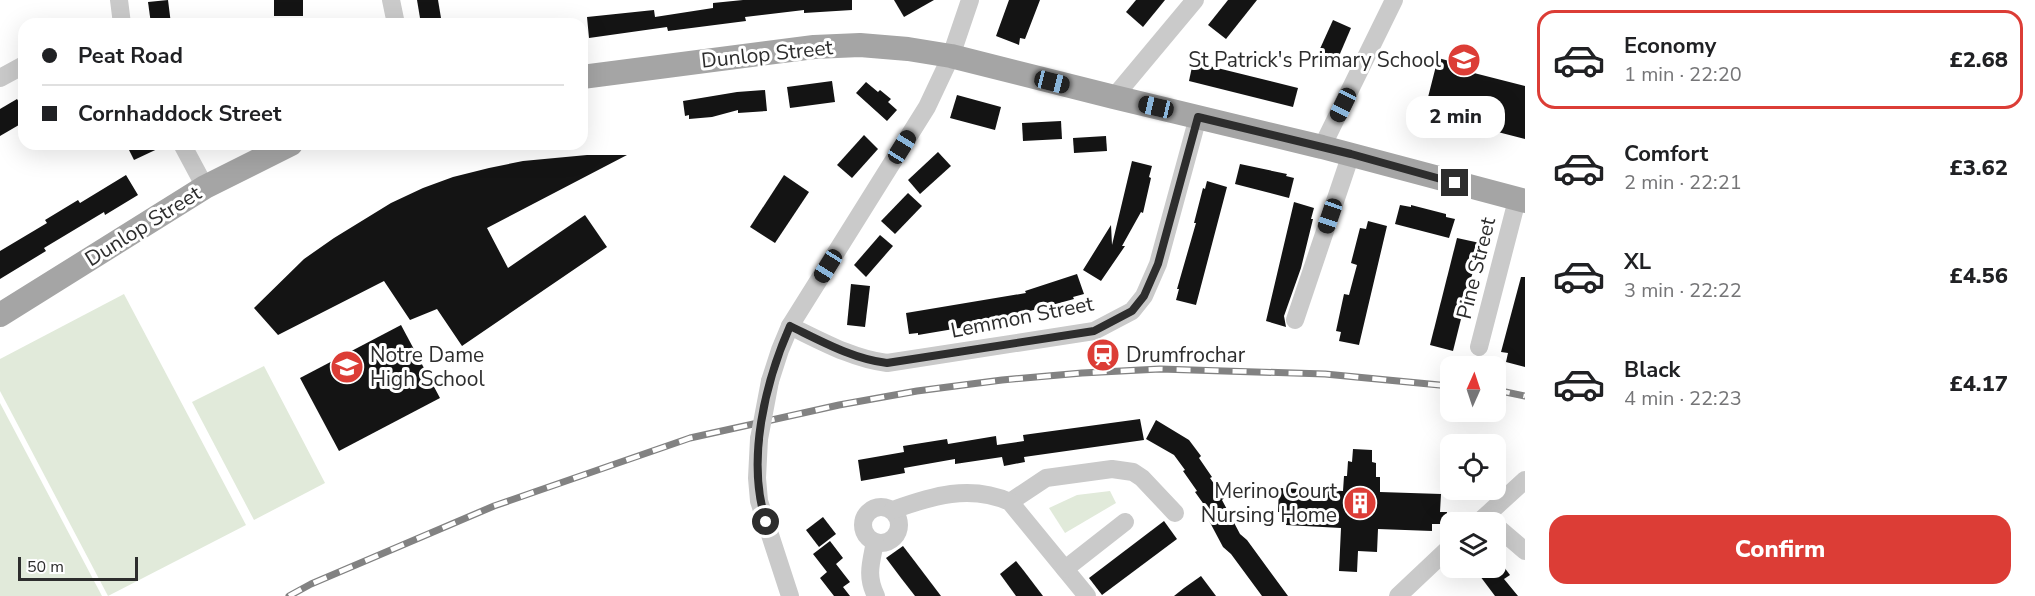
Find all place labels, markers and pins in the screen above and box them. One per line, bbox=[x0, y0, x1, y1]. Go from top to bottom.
school or university icon: St Patrick's Primary School bbox=[1446, 42, 1482, 78]
place label: St Patrick's Primary School bbox=[1188, 46, 1442, 74]
station icon: Drumfrochar bbox=[1085, 337, 1121, 373]
place label: Notre Dame High School bbox=[370, 341, 485, 393]
place label: Drumfrochar bbox=[1126, 341, 1246, 369]
school or university icon: Notre Dame High School bbox=[329, 349, 365, 385]
place label: Merino Court Nursing Home bbox=[1201, 477, 1338, 529]
building icon: Merino Court Nursing Home bbox=[1342, 485, 1378, 521]

